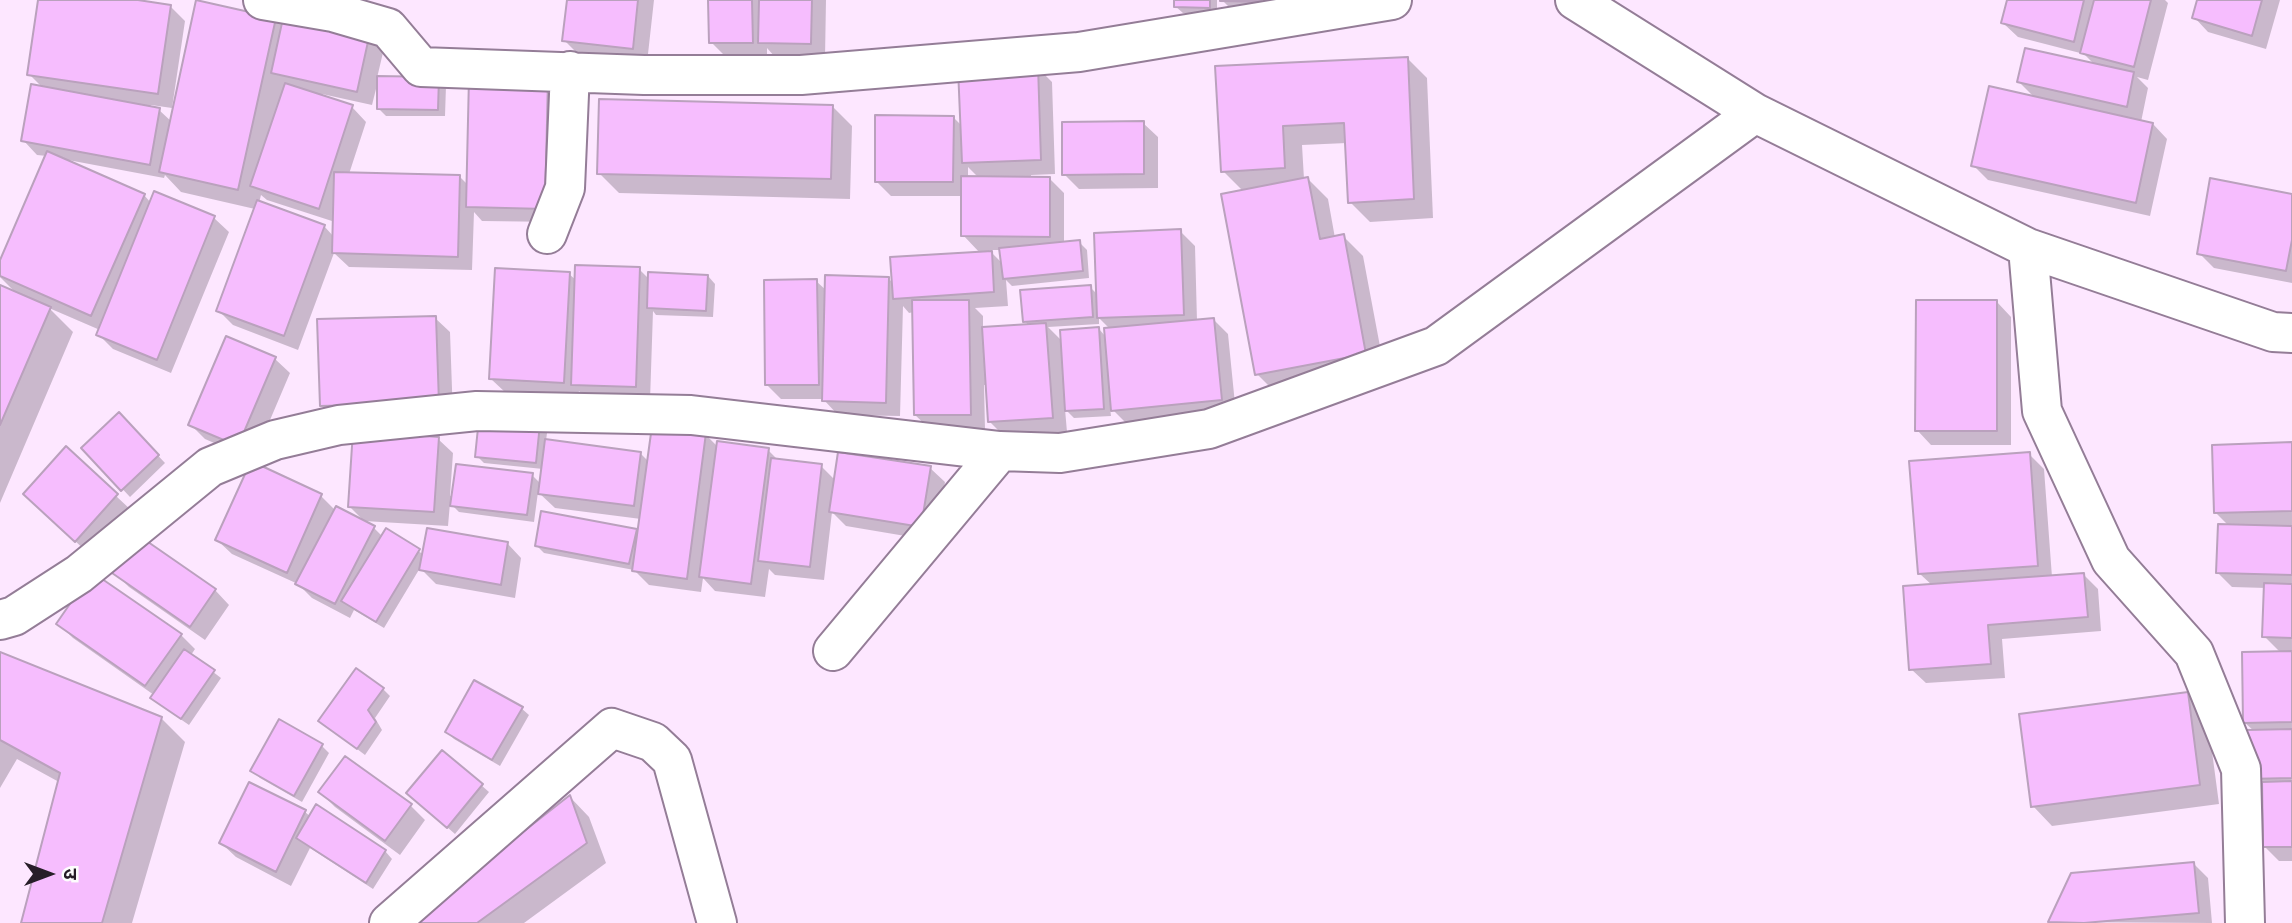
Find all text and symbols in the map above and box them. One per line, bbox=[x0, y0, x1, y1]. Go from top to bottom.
north arrow bbox=[14, 839, 84, 909]
text: उ bbox=[58, 868, 83, 880]

